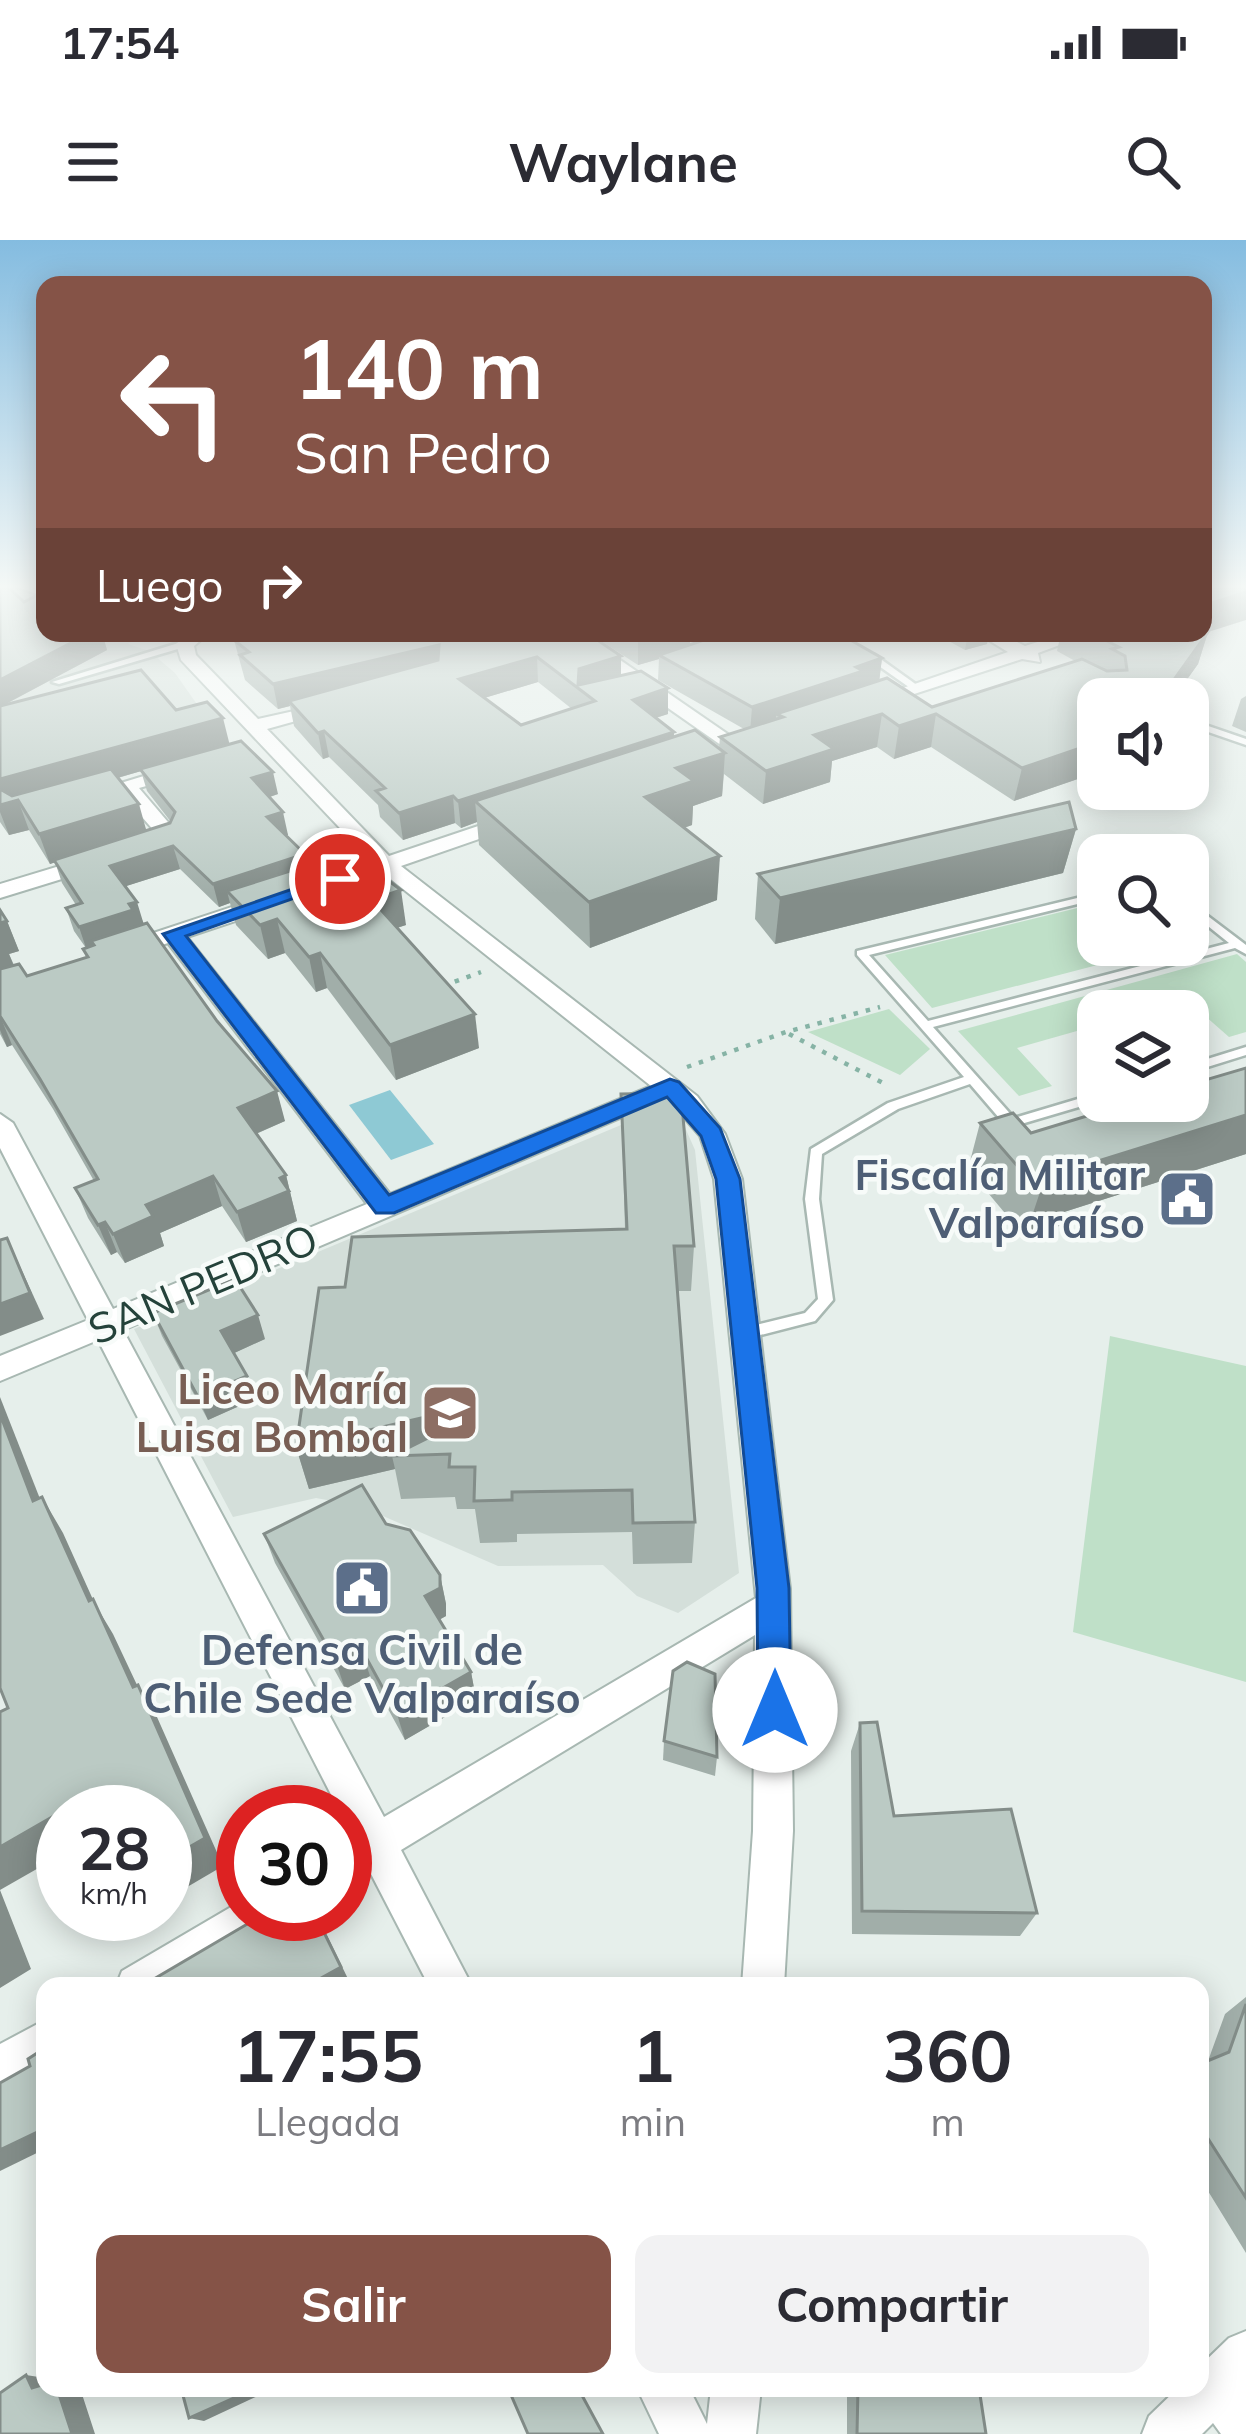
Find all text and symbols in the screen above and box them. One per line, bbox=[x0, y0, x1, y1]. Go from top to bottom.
text: 17:54 bbox=[60, 14, 179, 70]
text: Waylane bbox=[508, 128, 738, 196]
icon: menu bbox=[60, 129, 126, 195]
icon: search bbox=[1120, 129, 1186, 195]
text: 140 m bbox=[294, 315, 544, 420]
icon: left bbox=[96, 324, 252, 480]
text: San Pedro bbox=[294, 419, 552, 487]
icon: right bbox=[247, 552, 313, 618]
text: Luego bbox=[96, 557, 223, 613]
map controls bbox=[1077, 678, 1209, 1122]
button: sound bbox=[1077, 678, 1209, 810]
pin bbox=[289, 828, 391, 930]
button: search bbox=[1077, 834, 1209, 966]
icon: arrive bbox=[307, 846, 373, 912]
button: layers bbox=[1077, 990, 1209, 1122]
place label: Fiscalía Militar Valparaíso bbox=[855, 1148, 1145, 1249]
public building icon: Fiscalía Militar Valparaíso bbox=[1156, 1168, 1218, 1230]
street label: SAN PEDRO bbox=[80, 1211, 325, 1356]
place label: Liceo María Luisa Bombal bbox=[136, 1362, 408, 1463]
school or university icon: Liceo María Luisa Bombal bbox=[419, 1382, 481, 1444]
public building icon: Defensa Civil de Chile Sede Valparaíso bbox=[331, 1557, 393, 1619]
place label: Defensa Civil de Chile Sede Valparaíso bbox=[143, 1623, 581, 1724]
position arrow bbox=[712, 1647, 838, 1773]
speed limit sign: 30 bbox=[216, 1785, 372, 1941]
text: 28 bbox=[78, 1810, 150, 1885]
text: km/h bbox=[80, 1874, 148, 1912]
text: 17:55 bbox=[233, 2010, 423, 2100]
text: 1 bbox=[631, 2010, 675, 2100]
text: 360 bbox=[883, 2010, 1012, 2100]
text: Llegada bbox=[255, 2097, 401, 2146]
text: min bbox=[620, 2097, 686, 2146]
text: m bbox=[930, 2097, 965, 2146]
button: Salir bbox=[96, 2235, 611, 2373]
button: Compartir bbox=[635, 2235, 1149, 2373]

